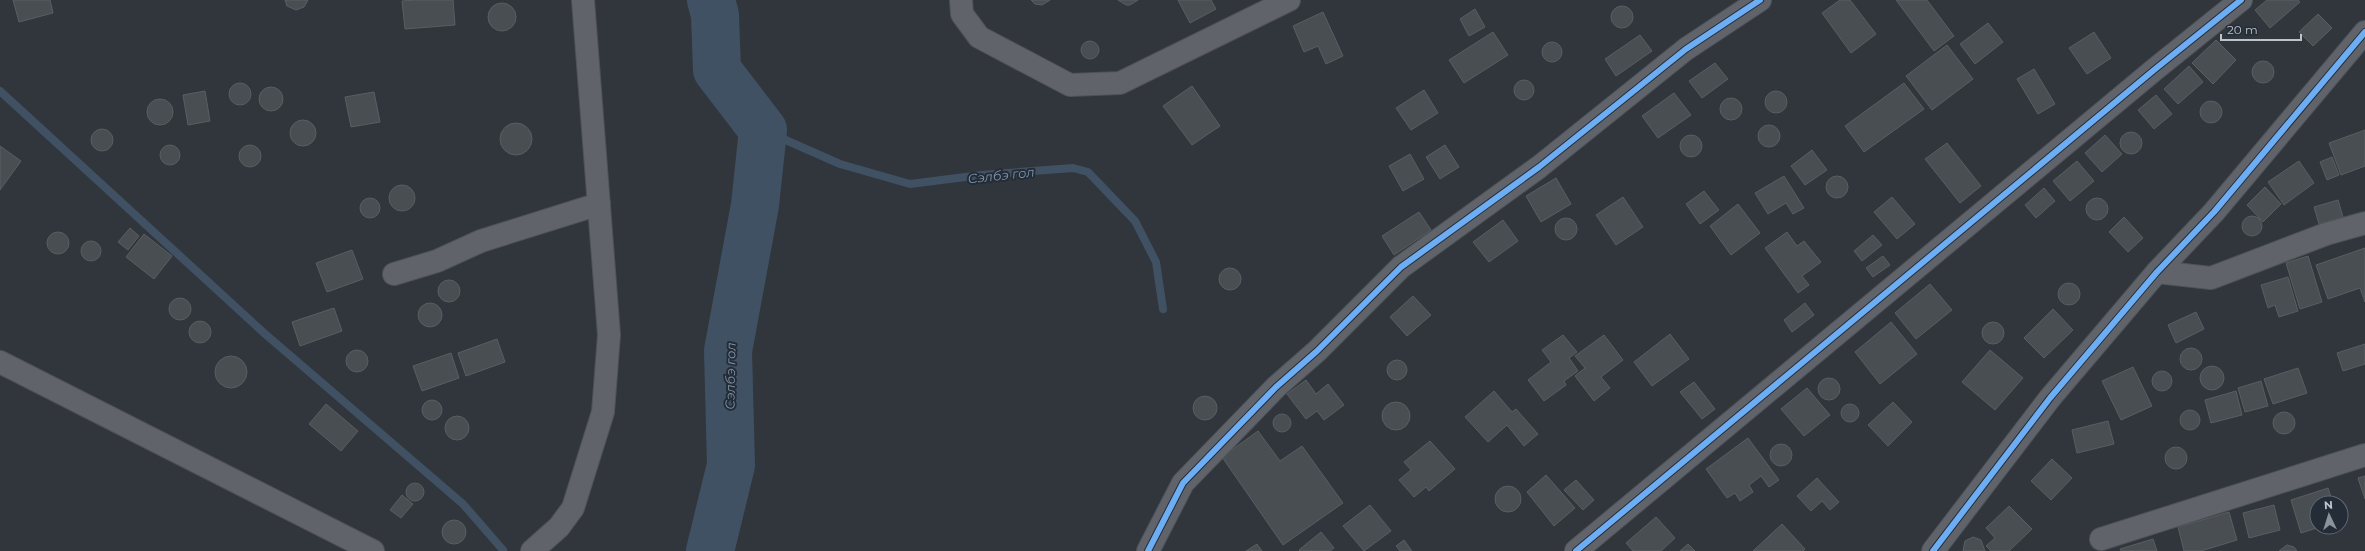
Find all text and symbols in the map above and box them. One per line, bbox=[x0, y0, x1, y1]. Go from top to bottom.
scale bar bbox=[2221, 16, 2301, 42]
text: 20 m bbox=[2227, 22, 2258, 37]
water label: Сэлбэ гол bbox=[967, 164, 1035, 186]
water label: Сэлбэ гол bbox=[721, 342, 739, 410]
north arrow bbox=[2309, 495, 2349, 535]
text: N bbox=[2323, 498, 2333, 512]

